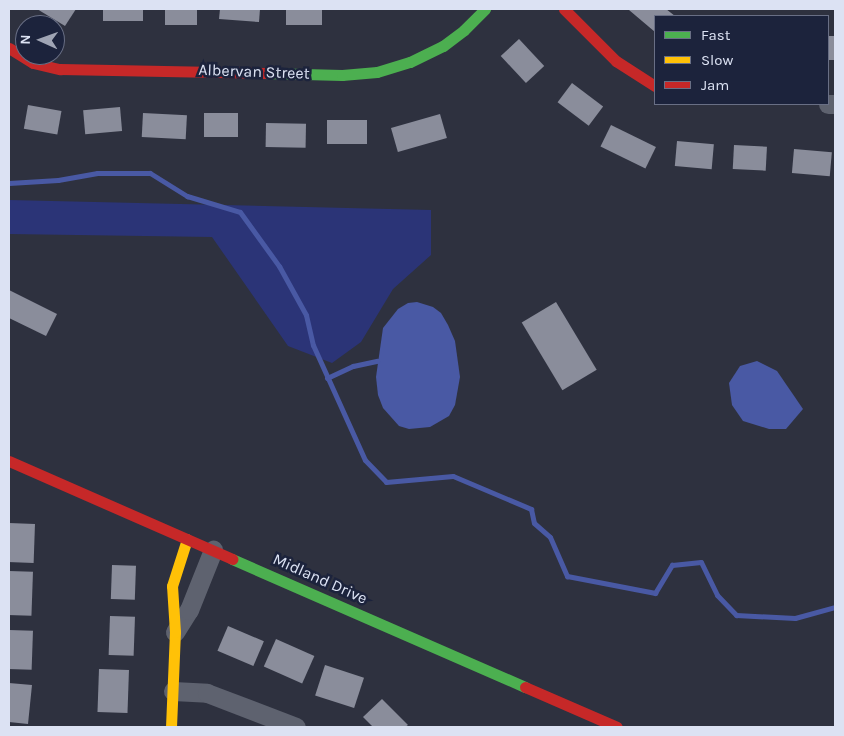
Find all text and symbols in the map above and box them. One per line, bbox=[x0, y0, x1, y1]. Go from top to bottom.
north arrow bbox=[15, 15, 65, 65]
legend bbox=[654, 15, 829, 105]
text: Fast bbox=[701, 26, 730, 44]
text: N bbox=[17, 34, 34, 45]
text: Slow bbox=[701, 51, 733, 69]
street label: Albervan Street bbox=[198, 60, 310, 84]
text: Jam bbox=[701, 76, 729, 94]
street label: Midland Drive bbox=[270, 550, 370, 608]

